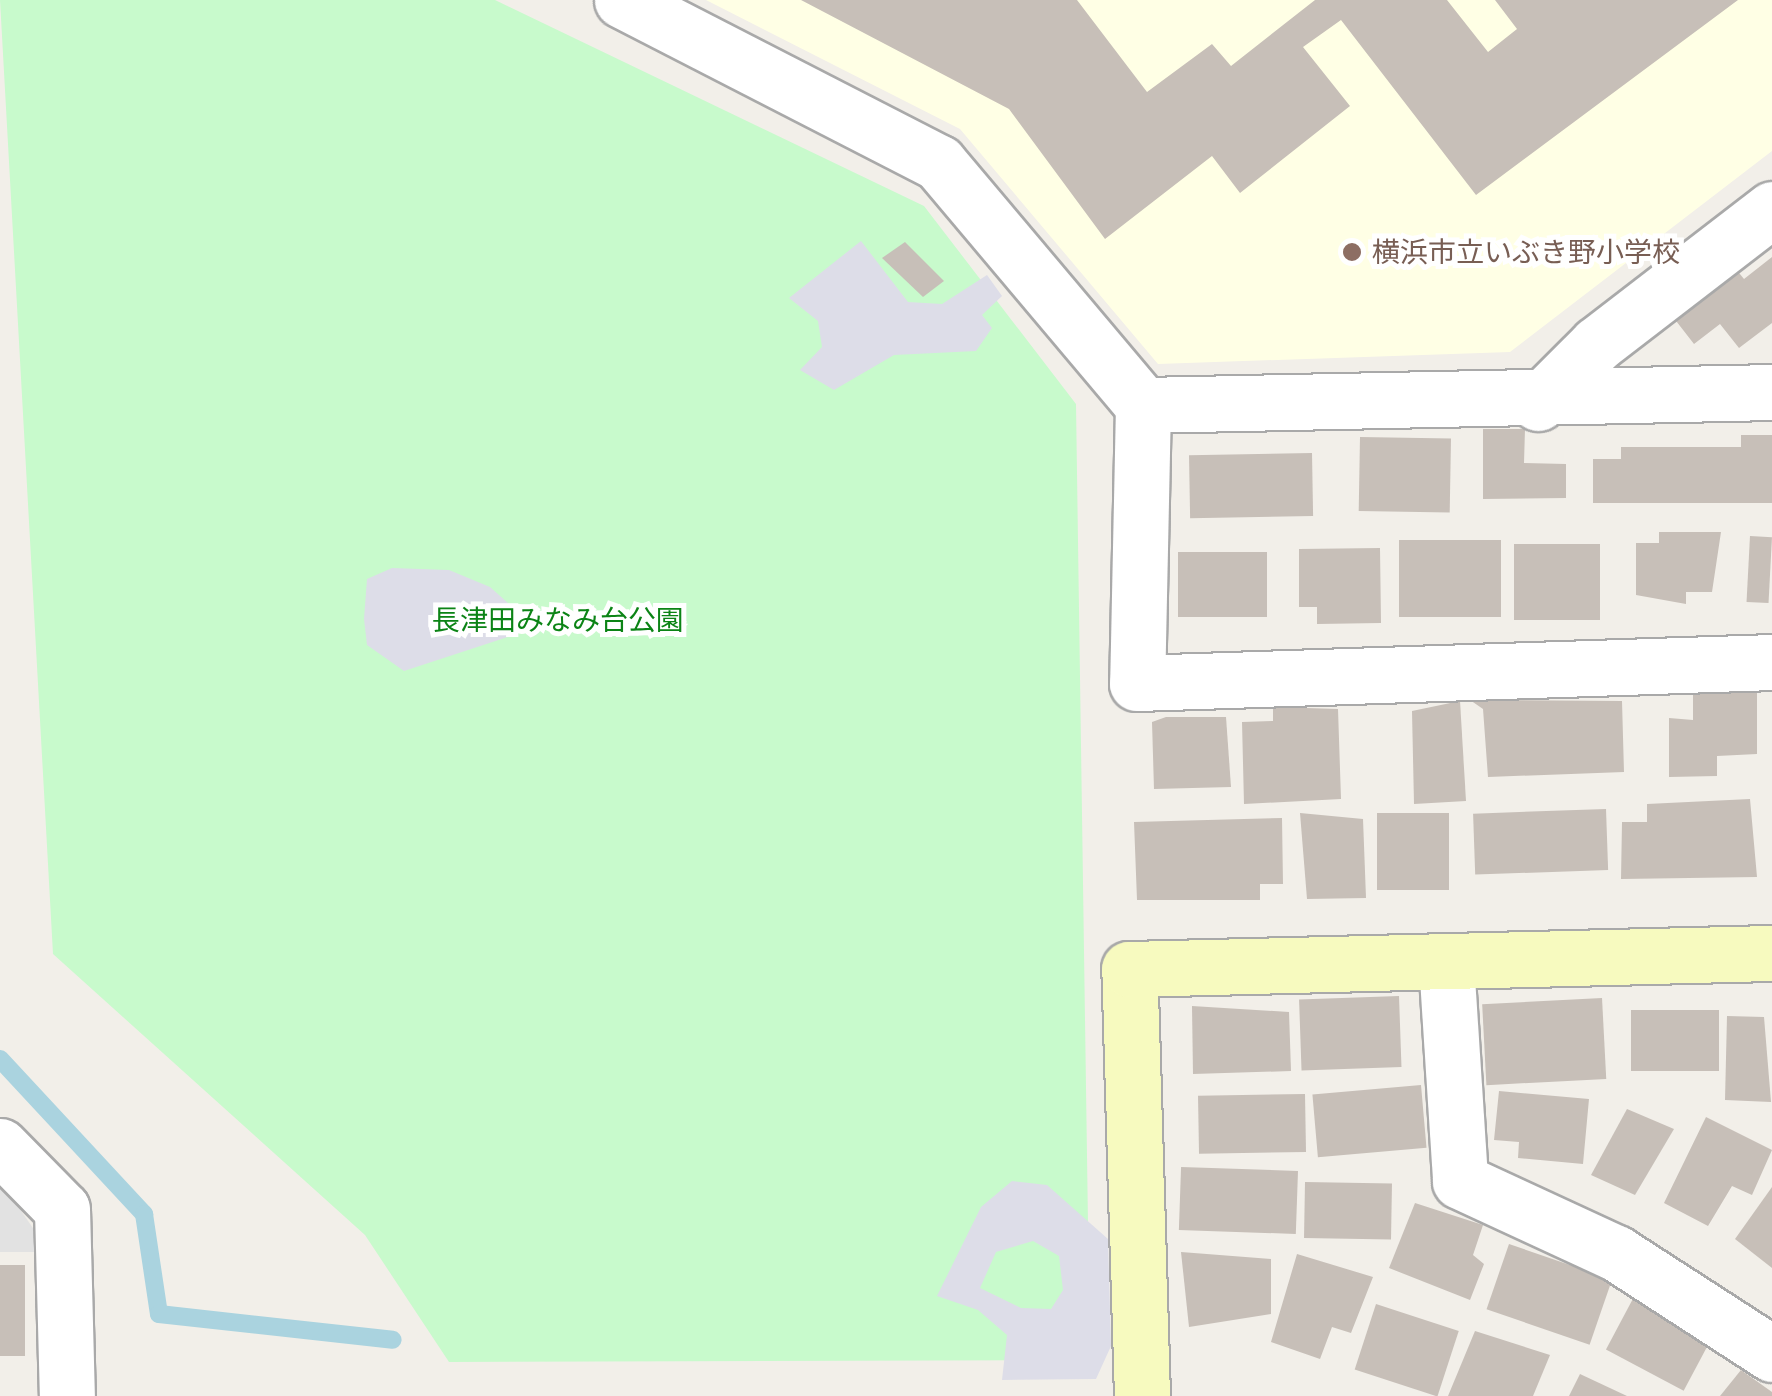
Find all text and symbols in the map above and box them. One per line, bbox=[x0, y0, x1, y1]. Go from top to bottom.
place label: 横浜市立いぶき野小学校 bbox=[1372, 235, 1680, 269]
marker: 横浜市立いぶき野小学校 bbox=[1341, 241, 1363, 263]
park label: 長津田みなみ台公園 bbox=[432, 603, 684, 637]

